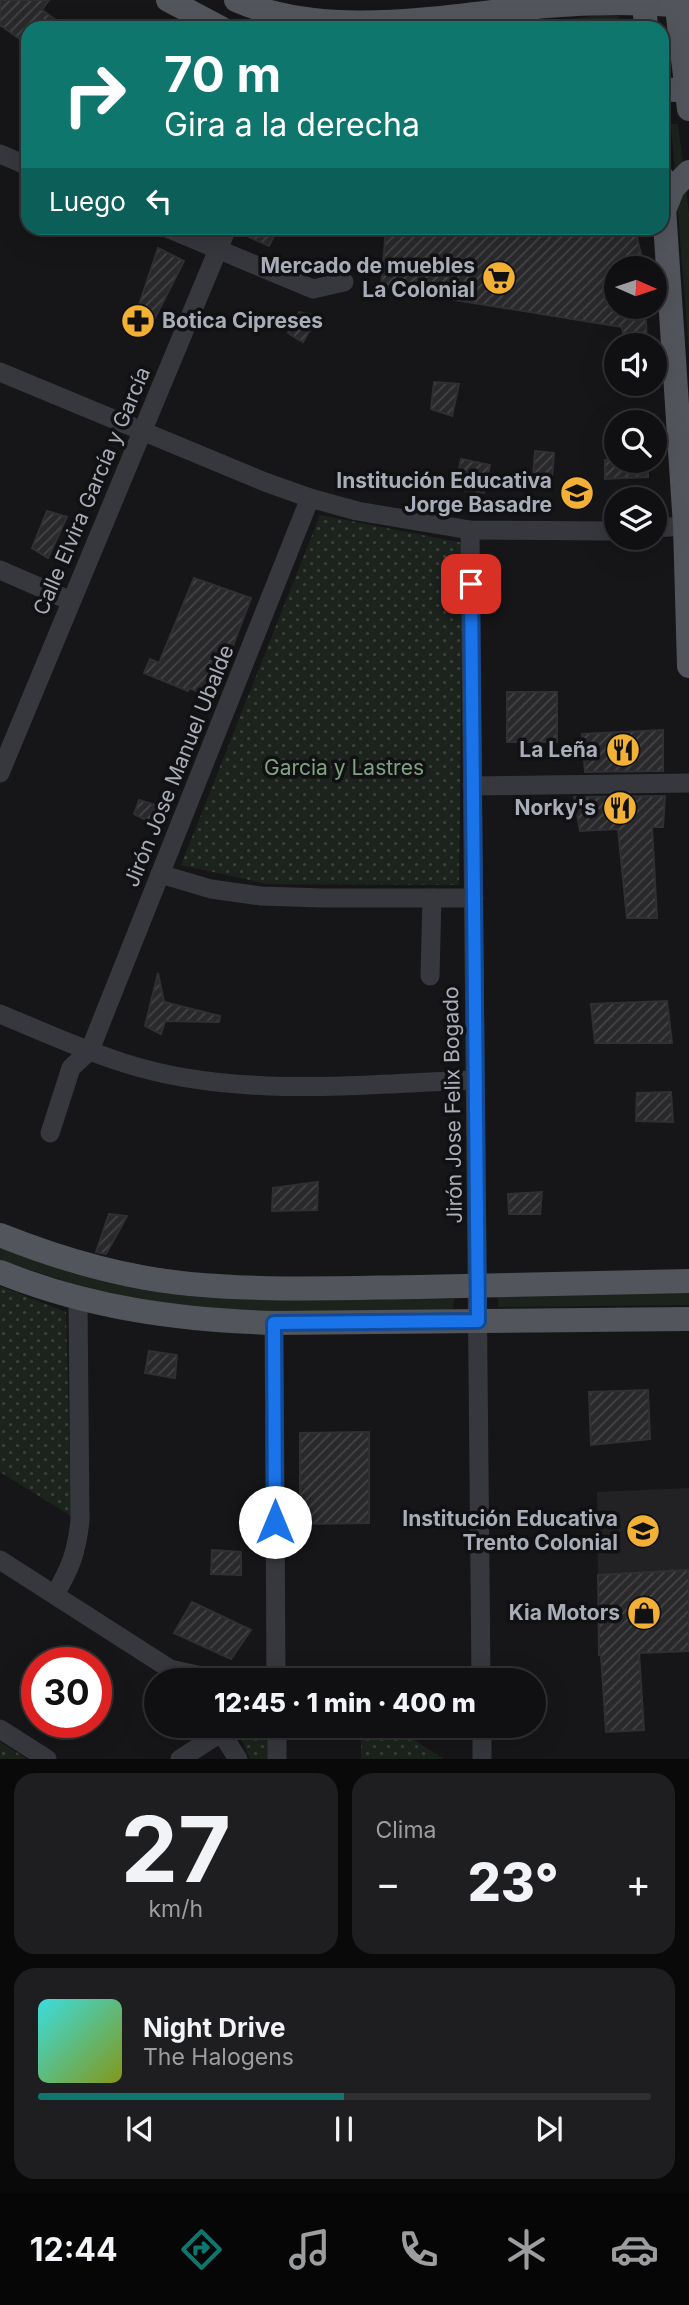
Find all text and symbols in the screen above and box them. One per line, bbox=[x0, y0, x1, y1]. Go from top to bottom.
text: 70 m bbox=[164, 45, 281, 104]
icon: right bbox=[49, 49, 140, 140]
text: Gira a la derecha bbox=[164, 105, 420, 144]
icon: left bbox=[140, 182, 178, 220]
text: Luego bbox=[49, 186, 126, 217]
place label: Mercado de muebles La Colonial bbox=[260, 253, 475, 302]
north arrow bbox=[604, 256, 667, 318]
map controls bbox=[604, 256, 667, 550]
supermarket icon: Mercado de muebles La Colonial bbox=[480, 259, 518, 297]
pharmacy icon: Botica Cipreses bbox=[119, 302, 157, 340]
place label: Botica Cipreses bbox=[162, 308, 323, 333]
button: sound bbox=[604, 333, 667, 396]
street label: Calle Elvira García y García bbox=[28, 363, 155, 619]
button: search bbox=[604, 410, 667, 473]
place label: Institución Educativa Jorge Basadre bbox=[336, 468, 552, 517]
school or university icon: Institución Educativa Jorge Basadre bbox=[558, 474, 596, 512]
button: layers bbox=[604, 487, 667, 550]
pin bbox=[441, 554, 501, 614]
icon: arrive bbox=[452, 565, 490, 603]
street label: Jirón Jose Manuel Ubalde bbox=[118, 641, 239, 890]
restaurant icon: La Leña bbox=[604, 731, 642, 769]
place label: La Leña bbox=[519, 737, 598, 762]
park label: Garcia y Lastres bbox=[264, 755, 424, 780]
restaurant icon: Norky's bbox=[601, 789, 639, 827]
place label: Norky's bbox=[515, 795, 596, 820]
street label: Jirón Jose Felix Bogado bbox=[438, 986, 467, 1224]
position arrow bbox=[238, 1485, 312, 1559]
place label: Institución Educativa Trento Colonial bbox=[402, 1506, 618, 1555]
school or university icon: Institución Educativa Trento Colonial bbox=[624, 1512, 662, 1550]
shop icon: Kia Motors bbox=[625, 1594, 663, 1632]
place label: Kia Motors bbox=[509, 1600, 620, 1625]
speed limit sign: 30 bbox=[21, 1647, 112, 1738]
text: 12:45 · 1 min · 400 m bbox=[214, 1687, 476, 1718]
text: 27 bbox=[121, 1794, 231, 1904]
text: Clima bbox=[376, 1816, 437, 1844]
text: 23° bbox=[468, 1851, 559, 1914]
text: − bbox=[376, 1860, 401, 1906]
text: + bbox=[626, 1860, 651, 1906]
text: km/h bbox=[148, 1895, 203, 1923]
text: Night Drive bbox=[143, 2012, 285, 2043]
text: The Halogens bbox=[143, 2043, 294, 2071]
icon: previous bbox=[121, 2110, 159, 2148]
icon: pause bbox=[325, 2110, 363, 2148]
icon: next bbox=[530, 2110, 568, 2148]
icon: directions bbox=[177, 2225, 226, 2274]
icon: music bbox=[285, 2225, 334, 2274]
icon: phone bbox=[394, 2225, 443, 2274]
icon: climate bbox=[502, 2225, 551, 2274]
icon: car bbox=[610, 2225, 659, 2274]
text: 12:44 bbox=[30, 2230, 118, 2269]

